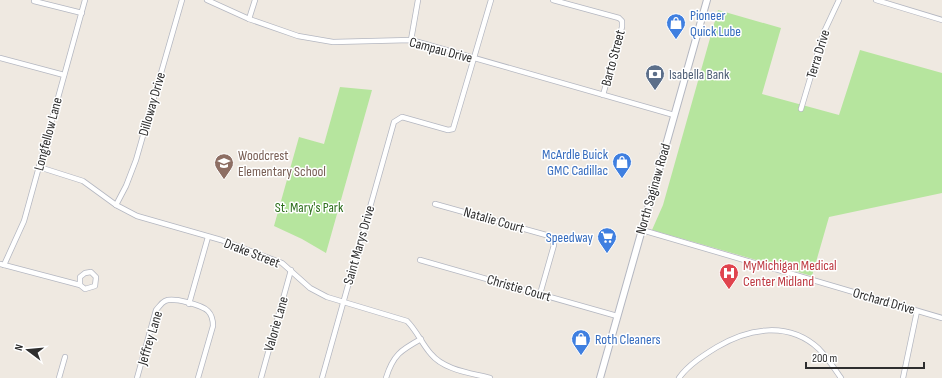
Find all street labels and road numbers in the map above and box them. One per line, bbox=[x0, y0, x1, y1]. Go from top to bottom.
street label: Terra Drive bbox=[803, 27, 833, 81]
street label: Barto Street bbox=[597, 28, 629, 88]
street label: Campau Drive bbox=[408, 33, 474, 67]
street label: Dilloway Drive bbox=[135, 70, 169, 138]
street label: Longfellow Lane bbox=[30, 96, 66, 172]
street label: North Saginaw Road bbox=[632, 141, 674, 236]
street label: Saint Marys Drive bbox=[340, 203, 378, 287]
street label: Natalie Court bbox=[462, 203, 526, 237]
street label: Drake Street bbox=[222, 235, 282, 271]
street label: Christie Court bbox=[485, 271, 553, 305]
street label: Orchard Drive bbox=[851, 284, 917, 318]
street label: Valorie Lane bbox=[260, 295, 292, 353]
street label: Jeffrey Lane bbox=[133, 309, 166, 368]

